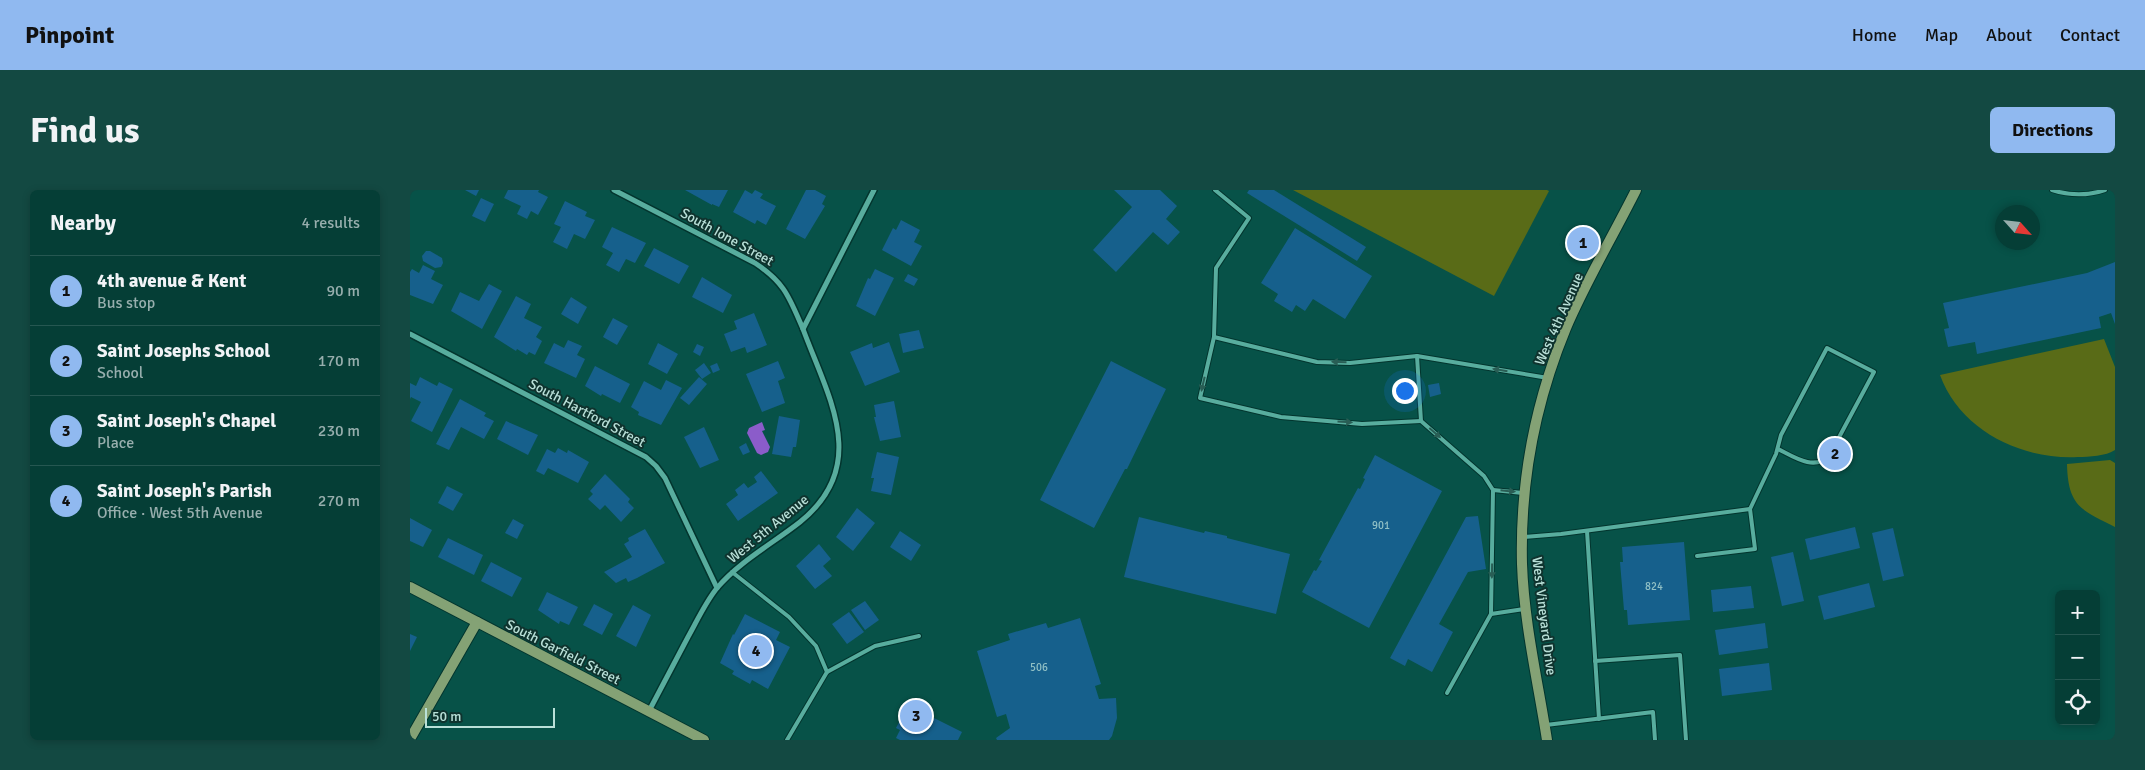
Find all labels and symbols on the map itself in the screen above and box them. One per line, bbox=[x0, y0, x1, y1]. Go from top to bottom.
street label: South Ione Street bbox=[677, 204, 777, 270]
north arrow bbox=[1995, 205, 2040, 250]
pin: 1 bbox=[1567, 224, 1599, 262]
street label: West 4th Avenue bbox=[1531, 270, 1587, 368]
one-way arrow bbox=[1331, 358, 1347, 366]
one-way arrow bbox=[1492, 366, 1508, 374]
street label: South Hartford Street bbox=[526, 375, 648, 451]
one-way arrow bbox=[1199, 377, 1207, 392]
your location bbox=[1392, 378, 1418, 404]
one-way arrow bbox=[1338, 419, 1354, 427]
one-way arrow bbox=[1429, 428, 1442, 439]
pin: 2 bbox=[1819, 435, 1851, 473]
one-way arrow bbox=[1500, 487, 1516, 495]
street label: West 5th Avenue bbox=[724, 491, 812, 567]
house number: 901 bbox=[1372, 519, 1390, 532]
street label: West Vineyard Drive bbox=[1528, 556, 1560, 676]
one-way arrow bbox=[1488, 563, 1496, 579]
house number: 824 bbox=[1645, 580, 1663, 593]
street label: South Garfield Street bbox=[503, 616, 623, 688]
pin: 4 bbox=[740, 632, 772, 670]
house number: 506 bbox=[1030, 661, 1048, 674]
pin: 3 bbox=[900, 697, 932, 735]
scale bar bbox=[425, 705, 555, 728]

